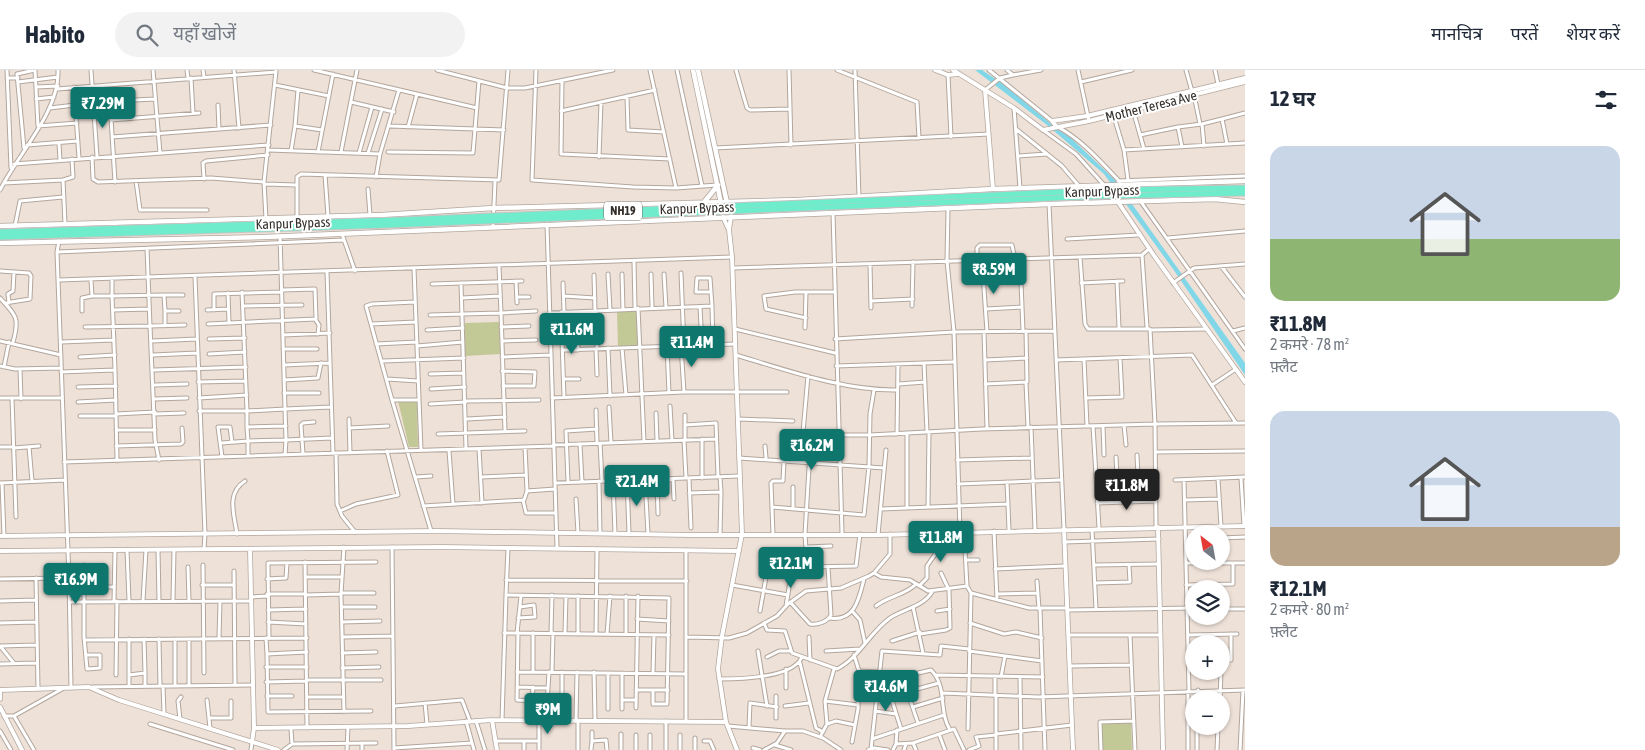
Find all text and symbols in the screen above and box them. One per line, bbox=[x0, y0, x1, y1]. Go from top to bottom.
search box bbox=[115, 12, 465, 57]
text: Habito bbox=[25, 21, 85, 48]
icon: search bbox=[133, 21, 161, 49]
text: यहाँ खोजें bbox=[173, 22, 236, 44]
text: मानचित्र bbox=[1431, 23, 1482, 44]
text: परतें bbox=[1510, 23, 1538, 44]
text: शेयर करें bbox=[1566, 23, 1620, 44]
text: 12 घर bbox=[1270, 86, 1316, 110]
icon: filters bbox=[1592, 86, 1620, 114]
pin: ₹7.29M bbox=[62, 87, 144, 129]
street label: Mother Teresa Ave bbox=[1104, 87, 1198, 125]
text: ₹7.29M bbox=[81, 94, 125, 112]
icon: home bbox=[1400, 179, 1490, 269]
street label: Kanpur Bypass bbox=[1064, 182, 1140, 200]
street label: Kanpur Bypass bbox=[659, 199, 735, 217]
road number: NH19 bbox=[604, 202, 642, 220]
street label: Kanpur Bypass bbox=[255, 214, 331, 232]
pin: ₹8.59M bbox=[953, 252, 1035, 295]
text: ₹8.59M bbox=[972, 260, 1016, 278]
text: ₹11.8M bbox=[1270, 311, 1326, 335]
pin: ₹11.6M bbox=[531, 312, 613, 355]
text: ₹11.6M bbox=[550, 320, 594, 338]
pin: ₹11.4M bbox=[651, 326, 733, 368]
text: ₹11.4M bbox=[670, 333, 714, 351]
text: 2 कमरे · 78 m² bbox=[1270, 335, 1349, 353]
text: फ़्लैट bbox=[1270, 357, 1298, 375]
pin: ₹16.2M bbox=[771, 428, 853, 471]
text: ₹16.2M bbox=[790, 436, 834, 454]
icon: home bbox=[1400, 444, 1490, 534]
pin: ₹21.4M bbox=[596, 464, 678, 507]
pin: ₹11.8M bbox=[1086, 468, 1168, 511]
text: ₹21.4M bbox=[615, 472, 659, 490]
text: ₹11.8M bbox=[1105, 476, 1149, 494]
pin: ₹11.8M bbox=[900, 520, 982, 563]
north arrow bbox=[1185, 525, 1230, 570]
map controls bbox=[1185, 525, 1230, 735]
text: ₹11.8M bbox=[919, 528, 963, 546]
pin: ₹12.1M bbox=[750, 546, 832, 589]
text: ₹12.1M bbox=[769, 554, 813, 572]
pin: ₹16.9M bbox=[35, 562, 117, 605]
text: ₹16.9M bbox=[54, 570, 98, 588]
text: ₹12.1M bbox=[1270, 576, 1326, 600]
button: layers bbox=[1185, 580, 1230, 625]
text: 2 कमरे · 80 m² bbox=[1270, 600, 1349, 618]
text: फ़्लैट bbox=[1270, 622, 1298, 640]
button: + bbox=[1185, 635, 1230, 680]
pin: ₹14.6M bbox=[845, 670, 927, 712]
text: ₹14.6M bbox=[864, 677, 908, 695]
button: − bbox=[1185, 690, 1230, 735]
pin: ₹9M bbox=[524, 692, 572, 735]
text: ₹9M bbox=[535, 700, 561, 718]

